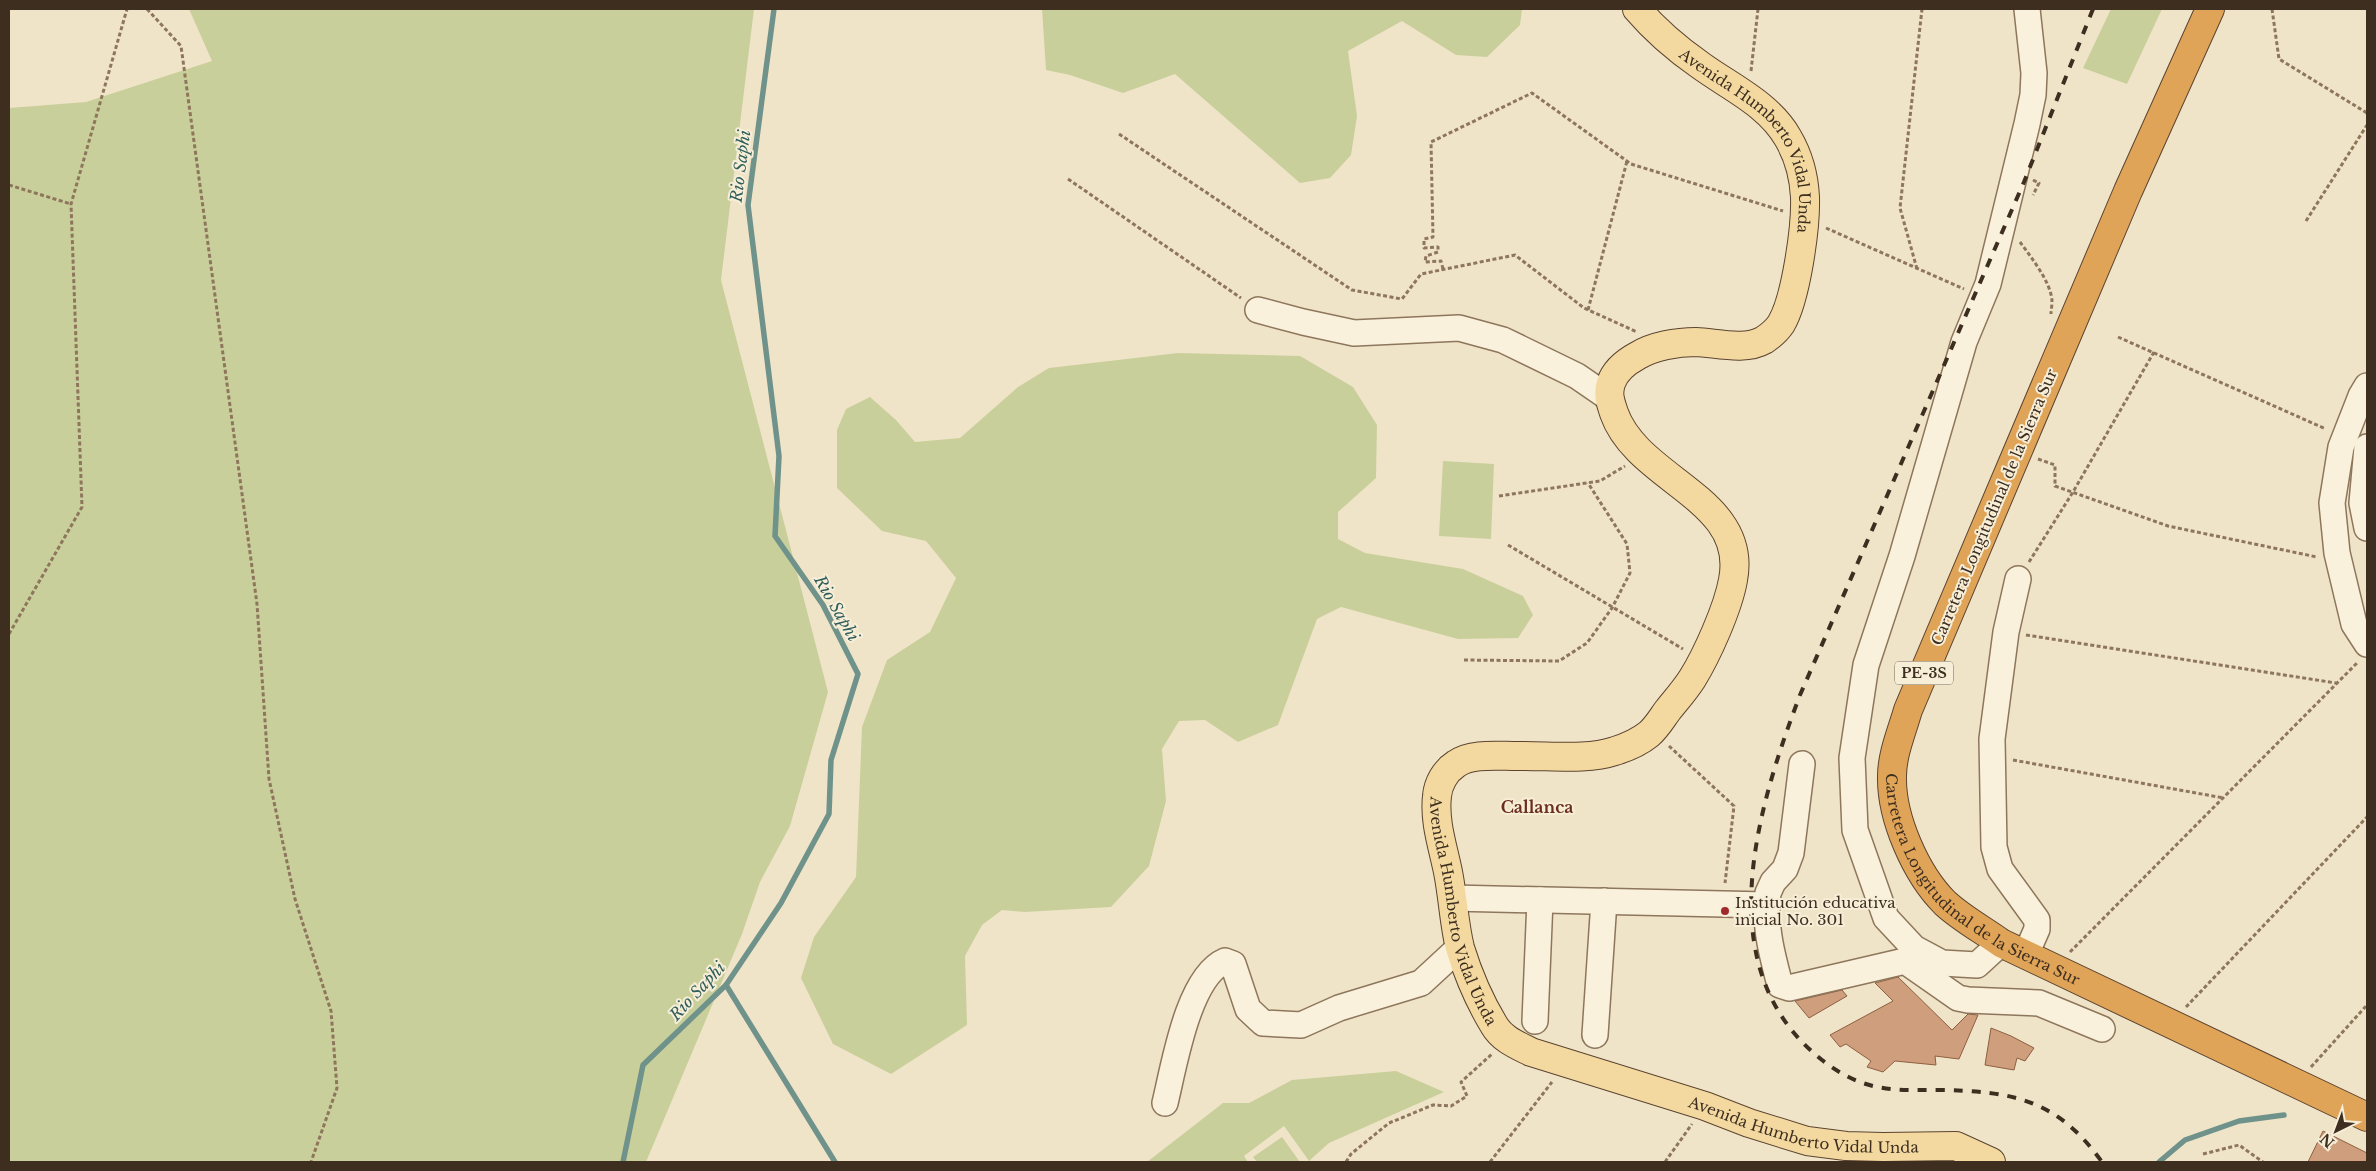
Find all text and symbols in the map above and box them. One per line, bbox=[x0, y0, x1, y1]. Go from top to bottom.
street label: Avenida Humberto Vidal Unda bbox=[1675, 43, 1815, 235]
water label: Rio Saphi bbox=[726, 128, 754, 204]
street label: Carretera Longitudinal de la Sierra Sur bbox=[1927, 365, 2061, 648]
water label: Rio Saphi bbox=[810, 571, 864, 645]
road number: PE-3S bbox=[1895, 661, 1953, 684]
street label: Carretera Longitudinal de la Sierra Sur bbox=[1882, 773, 2084, 989]
street label: Avenida Humberto Vidal Unda bbox=[1427, 795, 1502, 1029]
district label: Callanca bbox=[1501, 797, 1573, 817]
place label: Institución educativa inicial No. 301 bbox=[1735, 893, 1896, 929]
marker: Institución educativa inicial No. 301 bbox=[1719, 905, 1731, 917]
water label: Rio Saphi bbox=[664, 957, 729, 1025]
street label: Avenida Humberto Vidal Unda bbox=[1685, 1092, 1919, 1157]
north arrow bbox=[2311, 1106, 2361, 1156]
text: N bbox=[2316, 1130, 2338, 1152]

